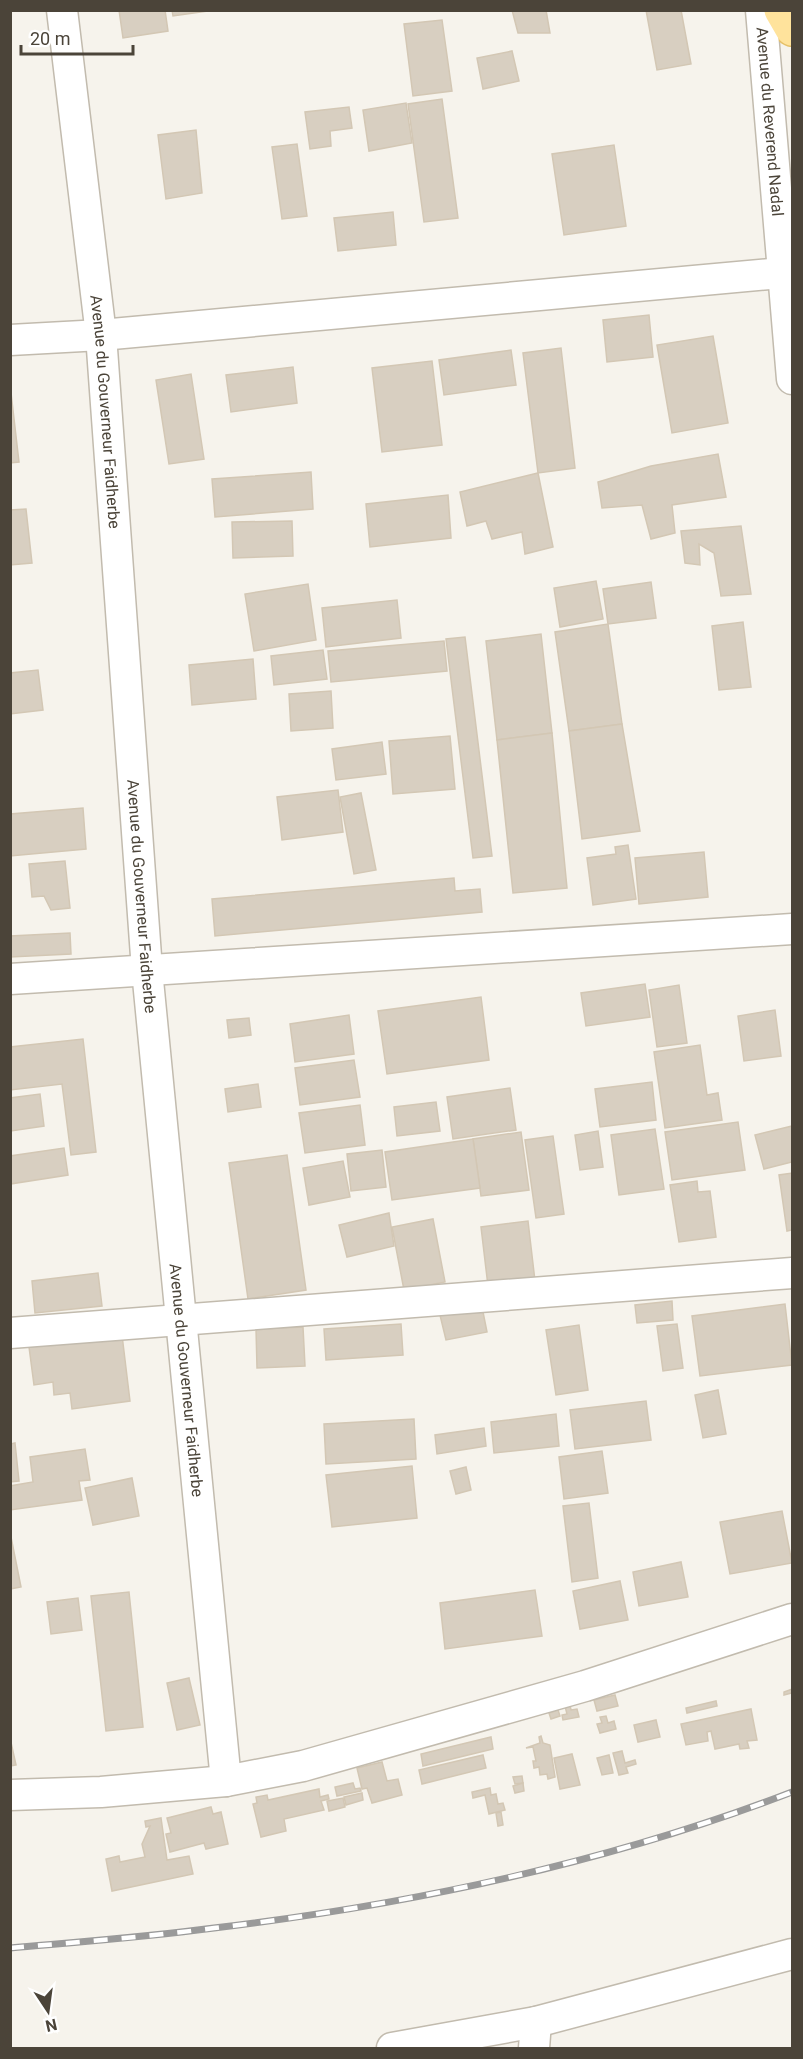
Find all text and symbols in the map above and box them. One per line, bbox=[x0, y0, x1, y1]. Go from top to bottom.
scale bar bbox=[21, 18, 134, 56]
street label: Avenue du Reverend Nadal bbox=[753, 26, 788, 217]
text: 20 m bbox=[30, 28, 70, 49]
street label: Avenue du Gouverneur Faidherbe bbox=[87, 294, 124, 529]
street label: Avenue du Gouverneur Faidherbe bbox=[124, 779, 161, 1014]
street label: Avenue du Gouverneur Faidherbe bbox=[166, 1262, 208, 1498]
north arrow bbox=[18, 1981, 78, 2041]
text: N bbox=[44, 2015, 59, 2036]

